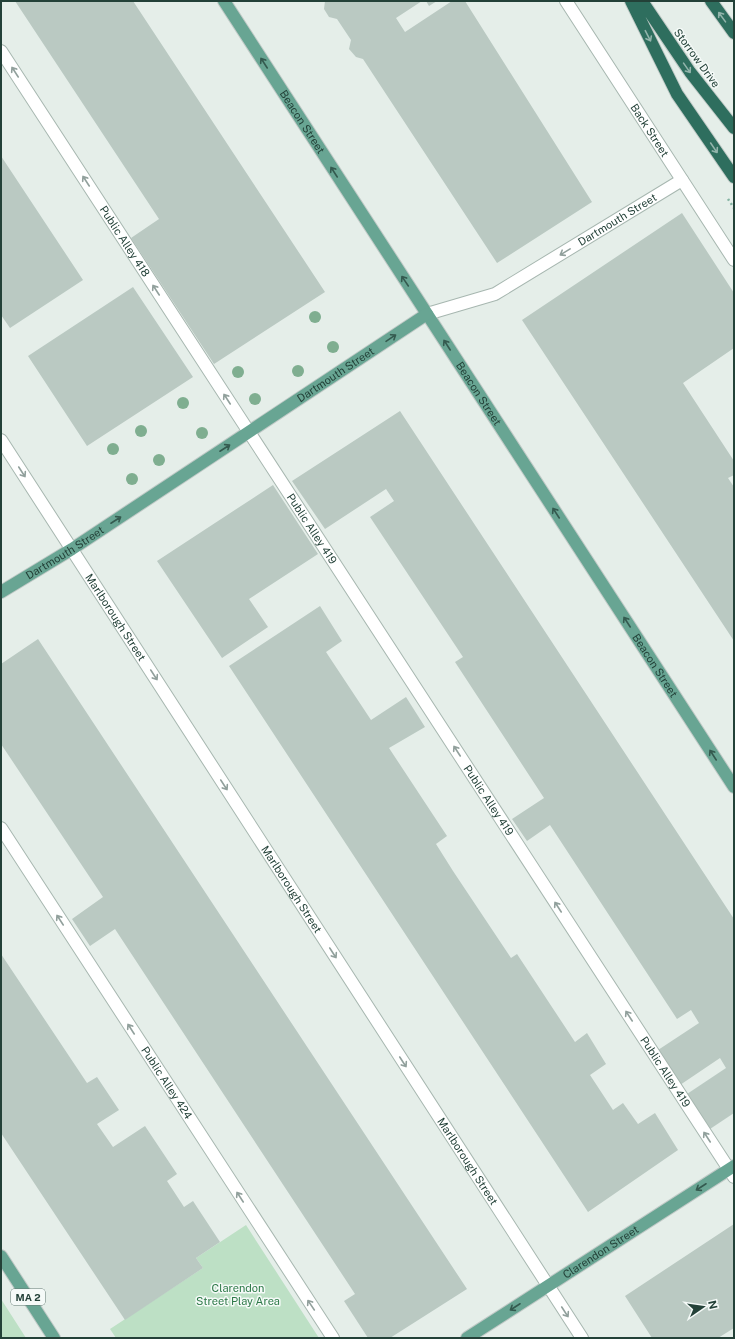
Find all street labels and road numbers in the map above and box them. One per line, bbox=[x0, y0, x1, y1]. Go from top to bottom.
street label: Storrow Drive bbox=[672, 26, 722, 90]
street label: Beacon Street bbox=[277, 88, 327, 156]
street label: Back Street bbox=[628, 102, 671, 159]
street label: Dartmouth Street bbox=[576, 191, 659, 248]
street label: Public Alley 418 bbox=[97, 204, 152, 279]
street label: Dartmouth Street bbox=[295, 345, 376, 404]
street label: Beacon Street bbox=[454, 360, 504, 428]
street label: Public Alley 419 bbox=[285, 491, 339, 566]
street label: Dartmouth Street bbox=[24, 524, 106, 582]
street label: Marlborough Street bbox=[83, 571, 148, 663]
street label: Beacon Street bbox=[630, 631, 680, 699]
street label: Public Alley 419 bbox=[461, 763, 516, 838]
street label: Marlborough Street bbox=[259, 844, 324, 935]
street label: Public Alley 419 bbox=[638, 1034, 693, 1109]
street label: Public Alley 424 bbox=[139, 1044, 195, 1121]
street label: Marlborough Street bbox=[435, 1116, 500, 1207]
street label: Clarendon Street bbox=[561, 1223, 641, 1281]
road number: MA 2 bbox=[11, 1289, 45, 1305]

